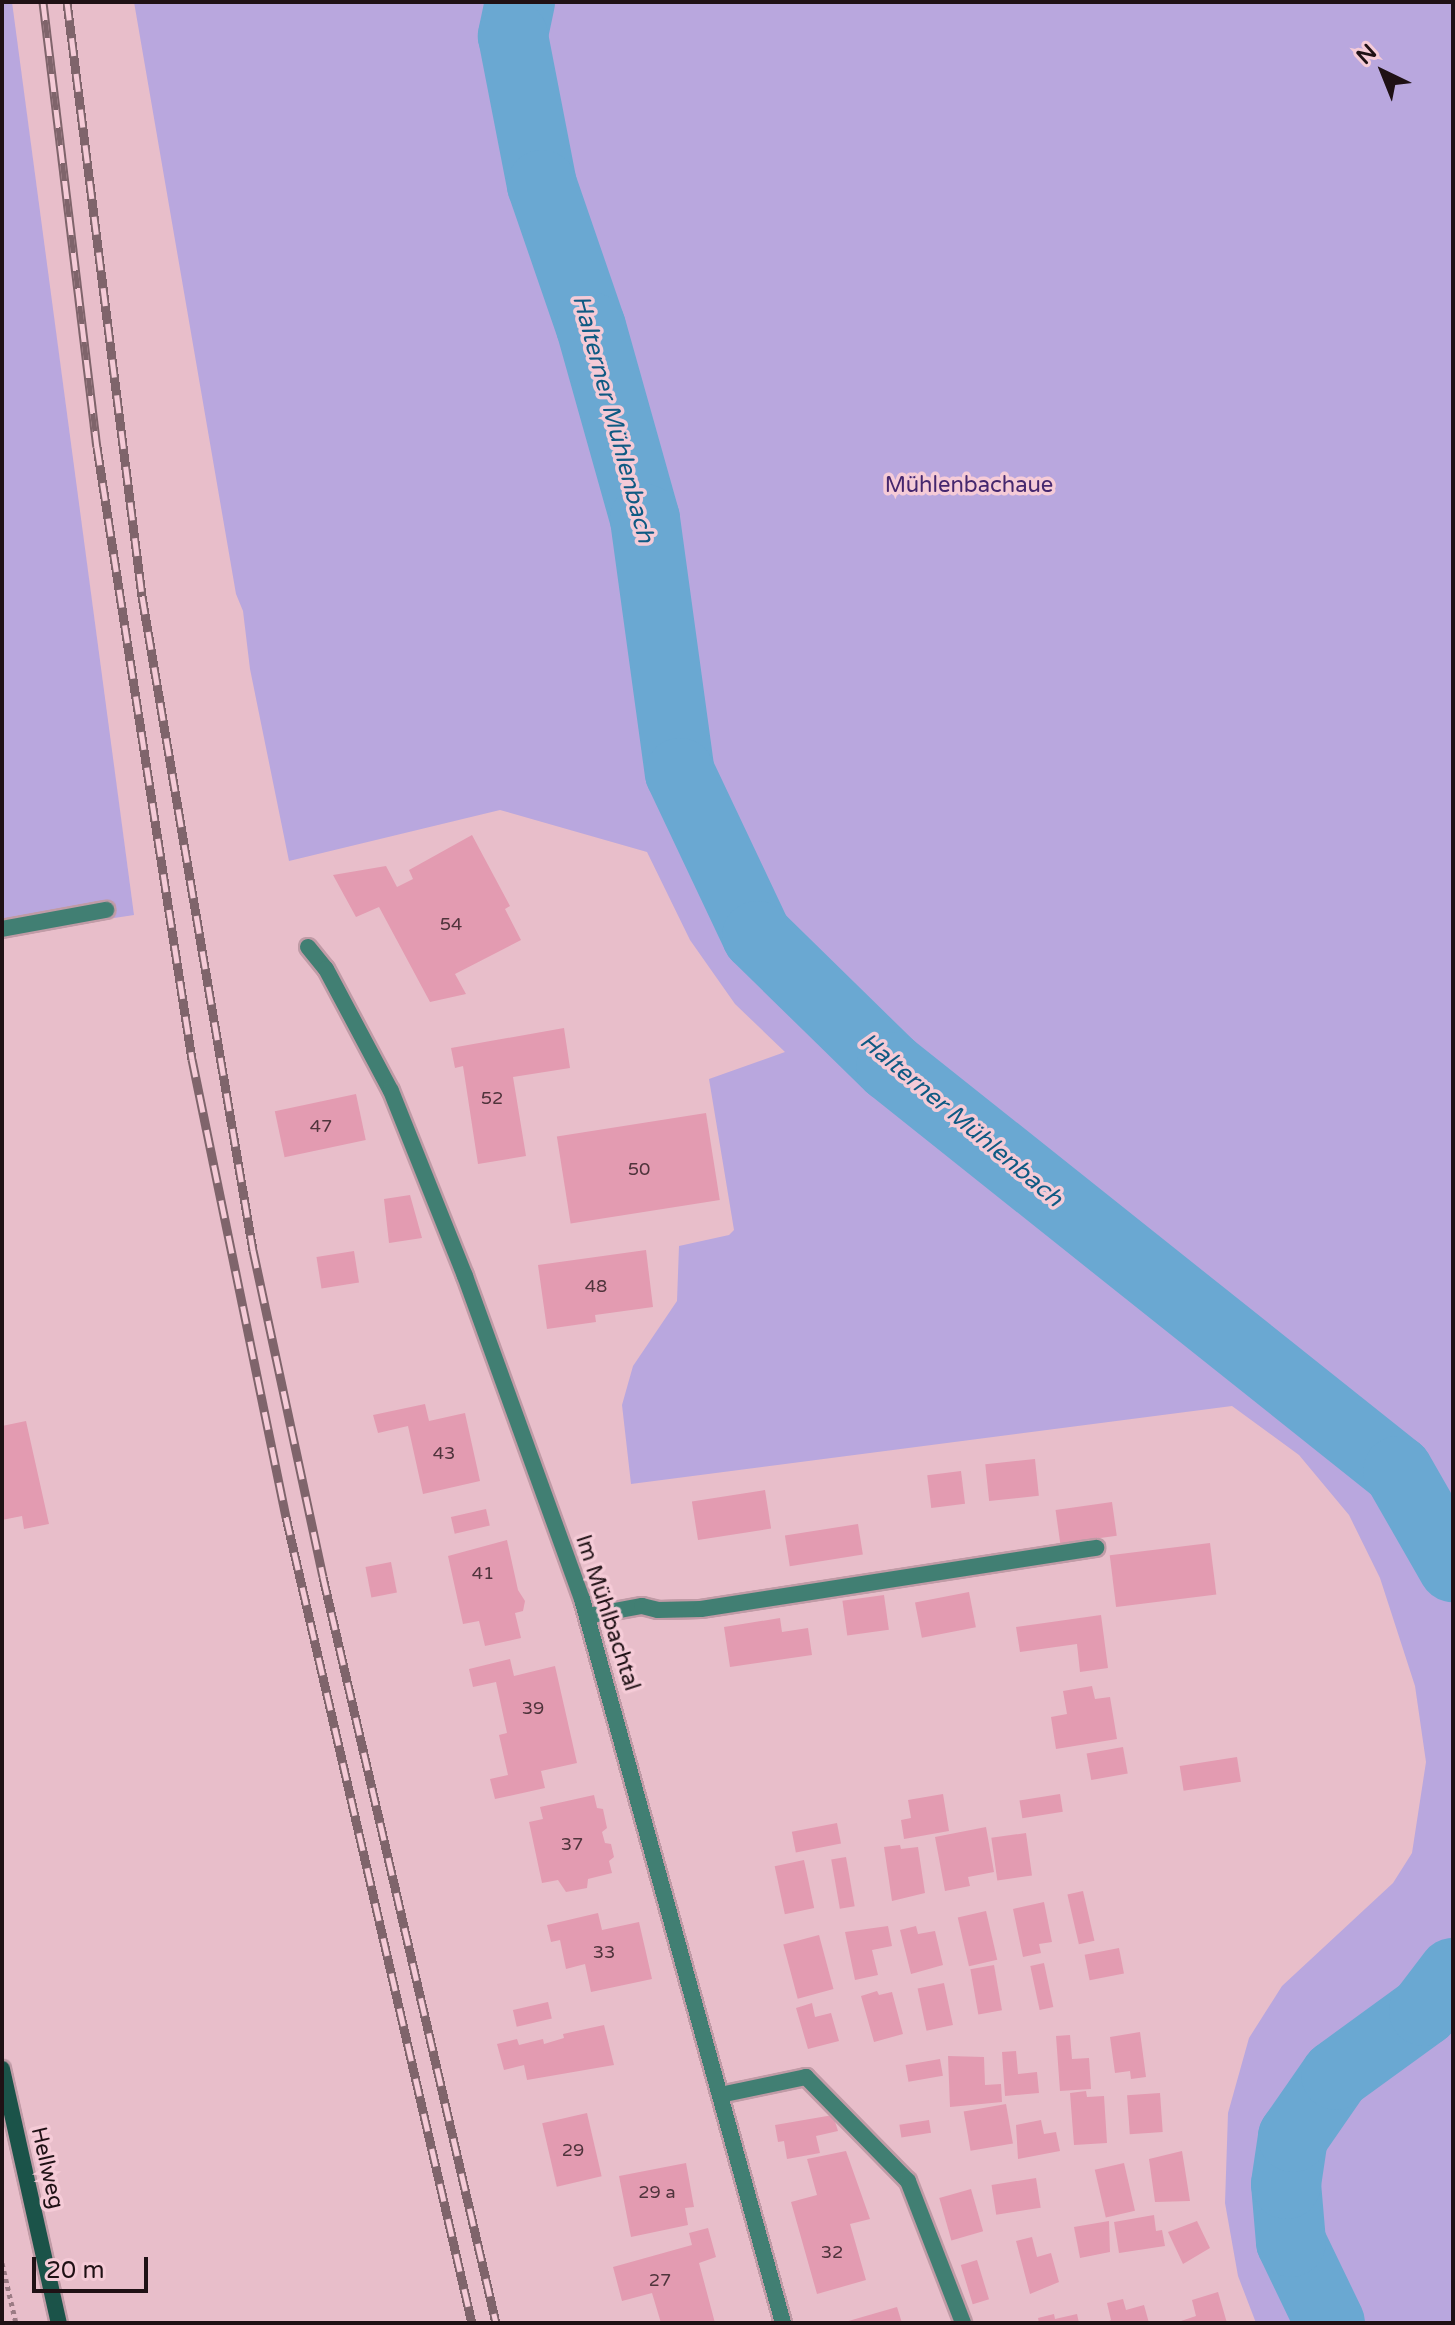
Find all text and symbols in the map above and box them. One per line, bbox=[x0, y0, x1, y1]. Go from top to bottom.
north arrow bbox=[1343, 32, 1423, 112]
text: N bbox=[1351, 39, 1382, 70]
water label: Halterner Mühlenbach bbox=[566, 292, 660, 546]
park label: Mühlenbachaue bbox=[885, 473, 1053, 499]
house number: 54 bbox=[440, 913, 462, 935]
water label: Halterner Mühlenbach bbox=[854, 1027, 1068, 1213]
house number: 52 bbox=[481, 1087, 503, 1109]
house number: 47 bbox=[310, 1115, 332, 1137]
house number: 50 bbox=[628, 1158, 650, 1180]
house number: 48 bbox=[585, 1275, 607, 1297]
house number: 43 bbox=[433, 1442, 455, 1464]
street label: Im Mühlbachtal bbox=[569, 1532, 645, 1694]
house number: 41 bbox=[472, 1562, 494, 1584]
house number: 39 bbox=[522, 1697, 544, 1719]
house number: 37 bbox=[561, 1833, 583, 1855]
house number: 33 bbox=[593, 1941, 615, 1963]
street label: Hellweg bbox=[25, 2124, 69, 2212]
house number: 29 bbox=[562, 2139, 584, 2161]
house number: 29 a bbox=[638, 2181, 676, 2203]
scale bar bbox=[36, 2241, 152, 2291]
house number: 32 bbox=[821, 2241, 843, 2263]
text: 20 m bbox=[46, 2256, 104, 2285]
house number: 27 bbox=[649, 2269, 671, 2291]

